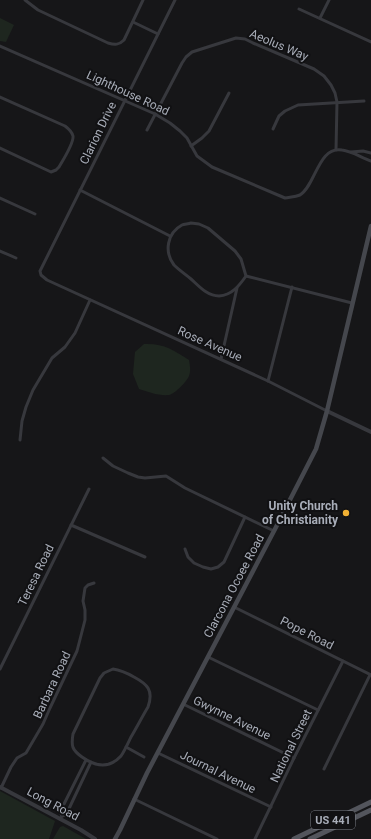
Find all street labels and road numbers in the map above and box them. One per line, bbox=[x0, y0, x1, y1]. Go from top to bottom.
street label: Aeolus Way bbox=[248, 26, 311, 64]
street label: Lighthouse Road bbox=[84, 68, 172, 118]
street label: Clarion Drive bbox=[77, 100, 119, 166]
street label: Rose Avenue bbox=[176, 324, 244, 364]
street label: Clarcona Ocoee Road bbox=[201, 532, 267, 640]
street label: Teresa Road bbox=[15, 542, 57, 608]
street label: Pope Road bbox=[278, 614, 336, 652]
street label: Barbara Road bbox=[30, 649, 74, 721]
street label: Gwynne Avenue bbox=[191, 693, 273, 743]
street label: National Street bbox=[267, 707, 315, 785]
street label: Journal Avenue bbox=[178, 748, 258, 796]
street label: Long Road bbox=[24, 784, 82, 824]
road number: US 441 bbox=[311, 811, 355, 829]

